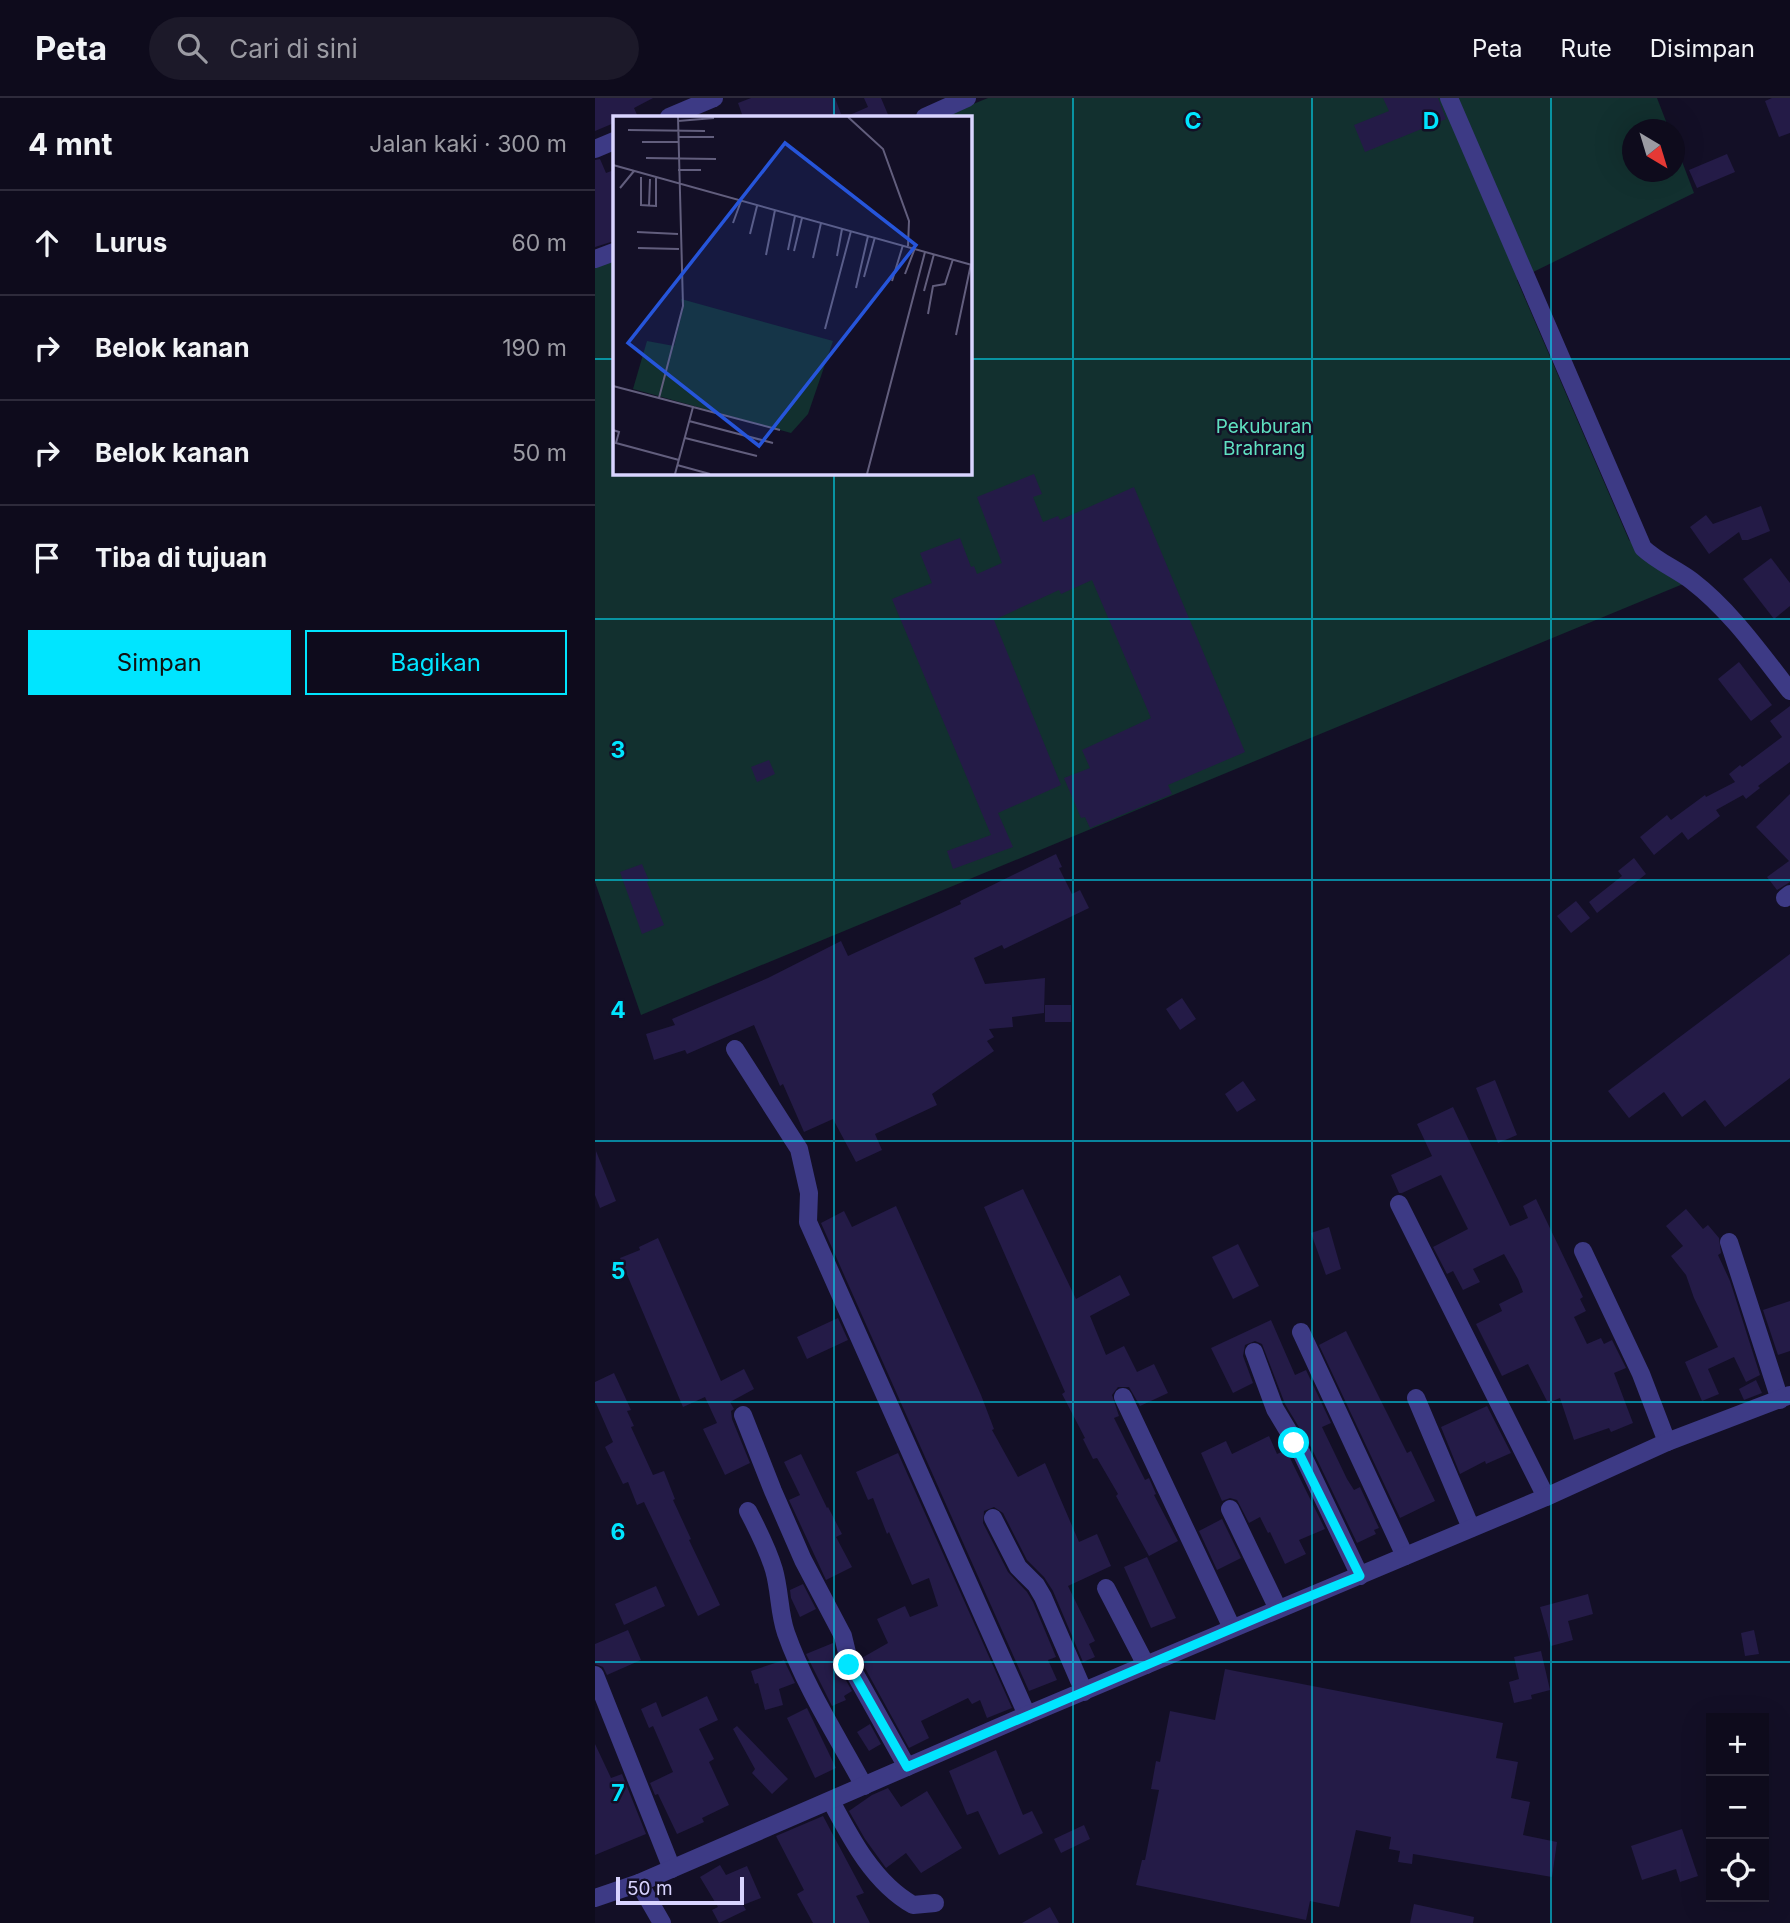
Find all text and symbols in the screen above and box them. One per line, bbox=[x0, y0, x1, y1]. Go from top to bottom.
search box bbox=[149, 17, 639, 80]
text: Peta bbox=[35, 28, 107, 68]
icon: search bbox=[173, 29, 211, 67]
text: Cari di sini bbox=[229, 33, 358, 64]
text: Peta bbox=[1472, 34, 1523, 63]
text: Rute bbox=[1561, 34, 1612, 63]
text: Disimpan bbox=[1650, 34, 1755, 63]
text: C bbox=[1184, 107, 1202, 135]
text: D bbox=[1423, 107, 1439, 135]
inset map bbox=[613, 116, 971, 474]
north arrow bbox=[1622, 119, 1685, 182]
text: 4 mnt bbox=[28, 126, 112, 162]
text: Jalan kaki · 300 m bbox=[369, 130, 567, 158]
icon: ahead bbox=[28, 224, 66, 262]
text: Lurus bbox=[95, 227, 167, 258]
text: 60 m bbox=[512, 229, 567, 257]
icon: right bbox=[28, 329, 66, 367]
text: Belok kanan bbox=[95, 332, 250, 363]
text: 190 m bbox=[502, 334, 567, 362]
park label: Pekuburan Brahrang bbox=[1216, 415, 1312, 460]
icon: right bbox=[28, 434, 66, 472]
text: Belok kanan bbox=[95, 437, 250, 468]
text: 50 m bbox=[512, 439, 567, 467]
icon: arrive bbox=[28, 539, 66, 577]
text: Tiba di tujuan bbox=[95, 542, 267, 573]
button: Simpan bbox=[28, 630, 291, 695]
button: Bagikan bbox=[305, 630, 567, 695]
text: 3 bbox=[611, 736, 625, 764]
text: 4 bbox=[610, 996, 626, 1024]
text: 5 bbox=[611, 1257, 625, 1285]
route start bbox=[1278, 1427, 1309, 1458]
text: 6 bbox=[611, 1518, 625, 1546]
route end bbox=[833, 1649, 864, 1680]
map controls bbox=[1706, 1713, 1769, 1902]
button: + bbox=[1706, 1713, 1769, 1776]
button: − bbox=[1706, 1776, 1769, 1839]
text: 7 bbox=[611, 1779, 625, 1807]
button: locate bbox=[1706, 1839, 1769, 1902]
scale bar bbox=[616, 1874, 744, 1906]
text: 50 m bbox=[627, 1877, 673, 1900]

